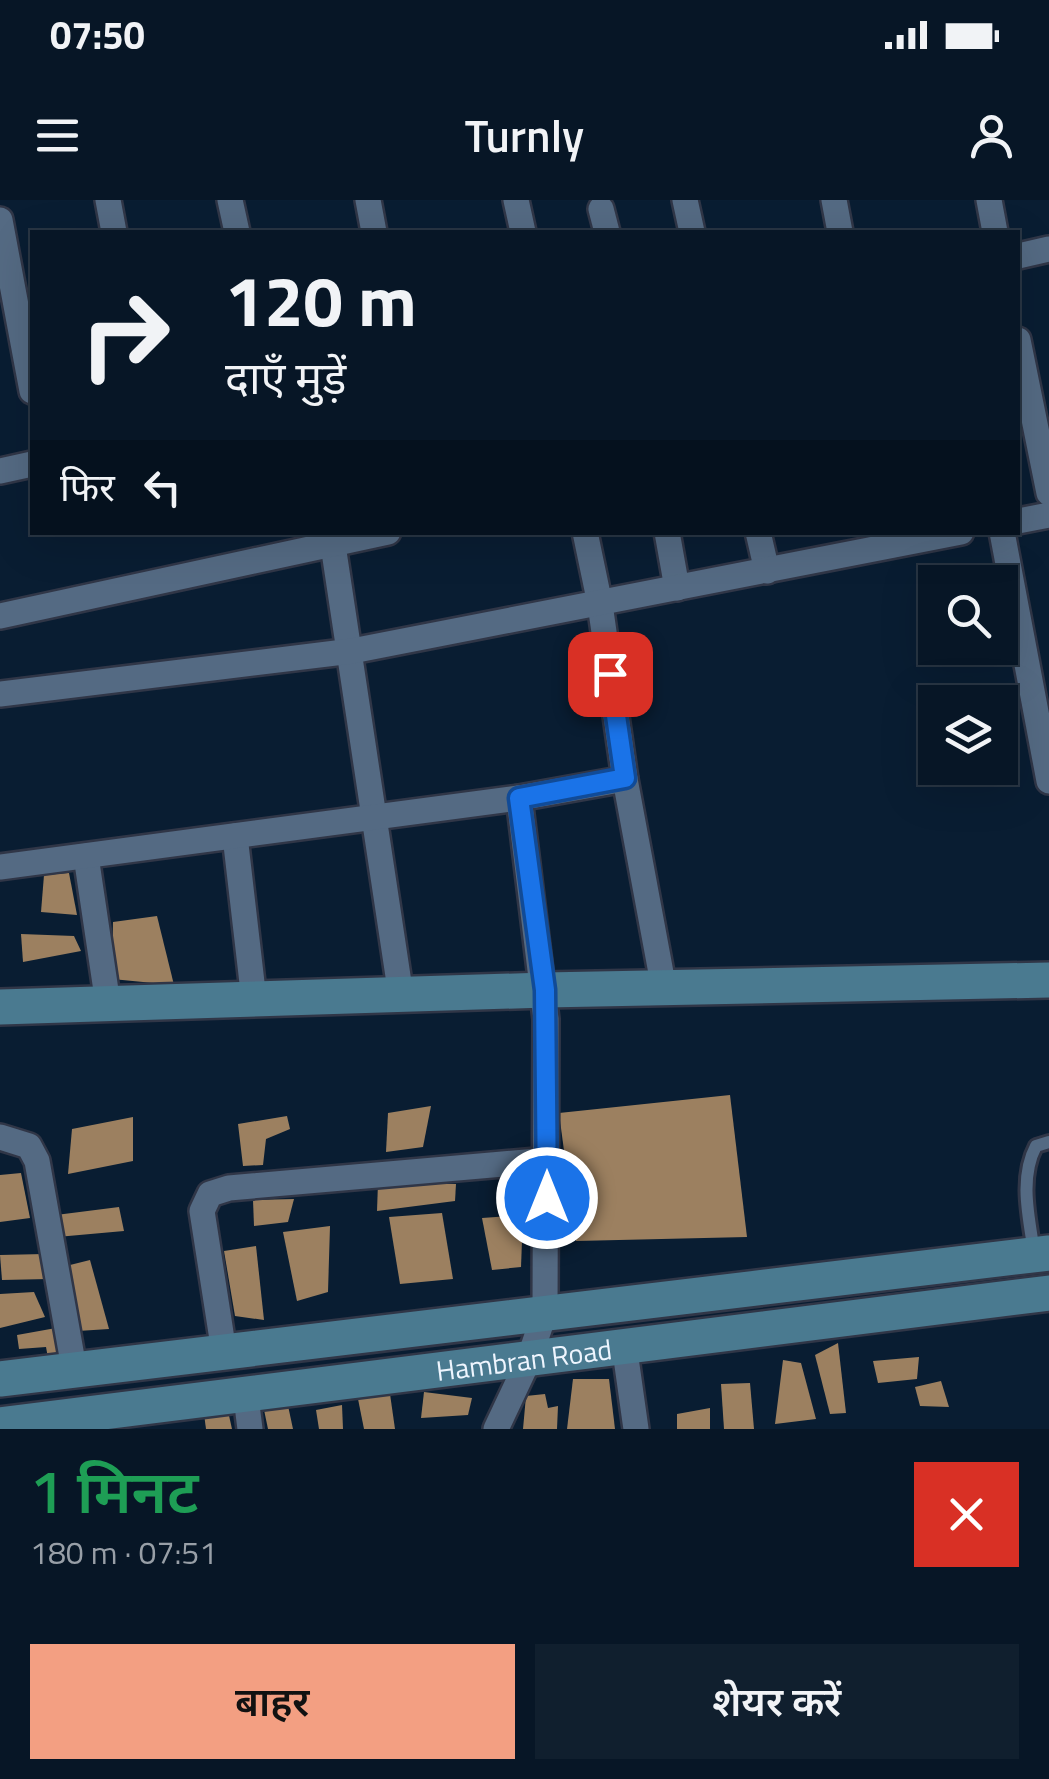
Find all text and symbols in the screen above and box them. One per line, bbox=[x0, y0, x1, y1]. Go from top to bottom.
text: 07:50 bbox=[50, 6, 145, 64]
text: Turnly bbox=[465, 101, 584, 169]
icon: menu bbox=[30, 108, 85, 163]
icon: person bbox=[964, 108, 1019, 163]
text: 120 m bbox=[225, 247, 417, 353]
icon: right bbox=[60, 270, 190, 400]
text: दाएँ मुड़ें bbox=[225, 343, 346, 411]
text: फिर bbox=[60, 458, 115, 516]
icon: left bbox=[135, 460, 190, 515]
map controls bbox=[918, 565, 1018, 785]
button: search bbox=[918, 565, 1018, 665]
pin bbox=[568, 632, 653, 717]
icon: arrive bbox=[583, 647, 638, 702]
button: layers bbox=[918, 685, 1018, 785]
position arrow bbox=[495, 1146, 599, 1250]
street label: Hambran Road bbox=[434, 1327, 614, 1391]
text: 1 मिनट bbox=[30, 1445, 199, 1536]
button: close bbox=[914, 1462, 1019, 1567]
text: 180 m · 07:51 bbox=[30, 1528, 217, 1576]
button: बाहर bbox=[30, 1644, 515, 1759]
button: शेयर करें bbox=[535, 1644, 1019, 1759]

